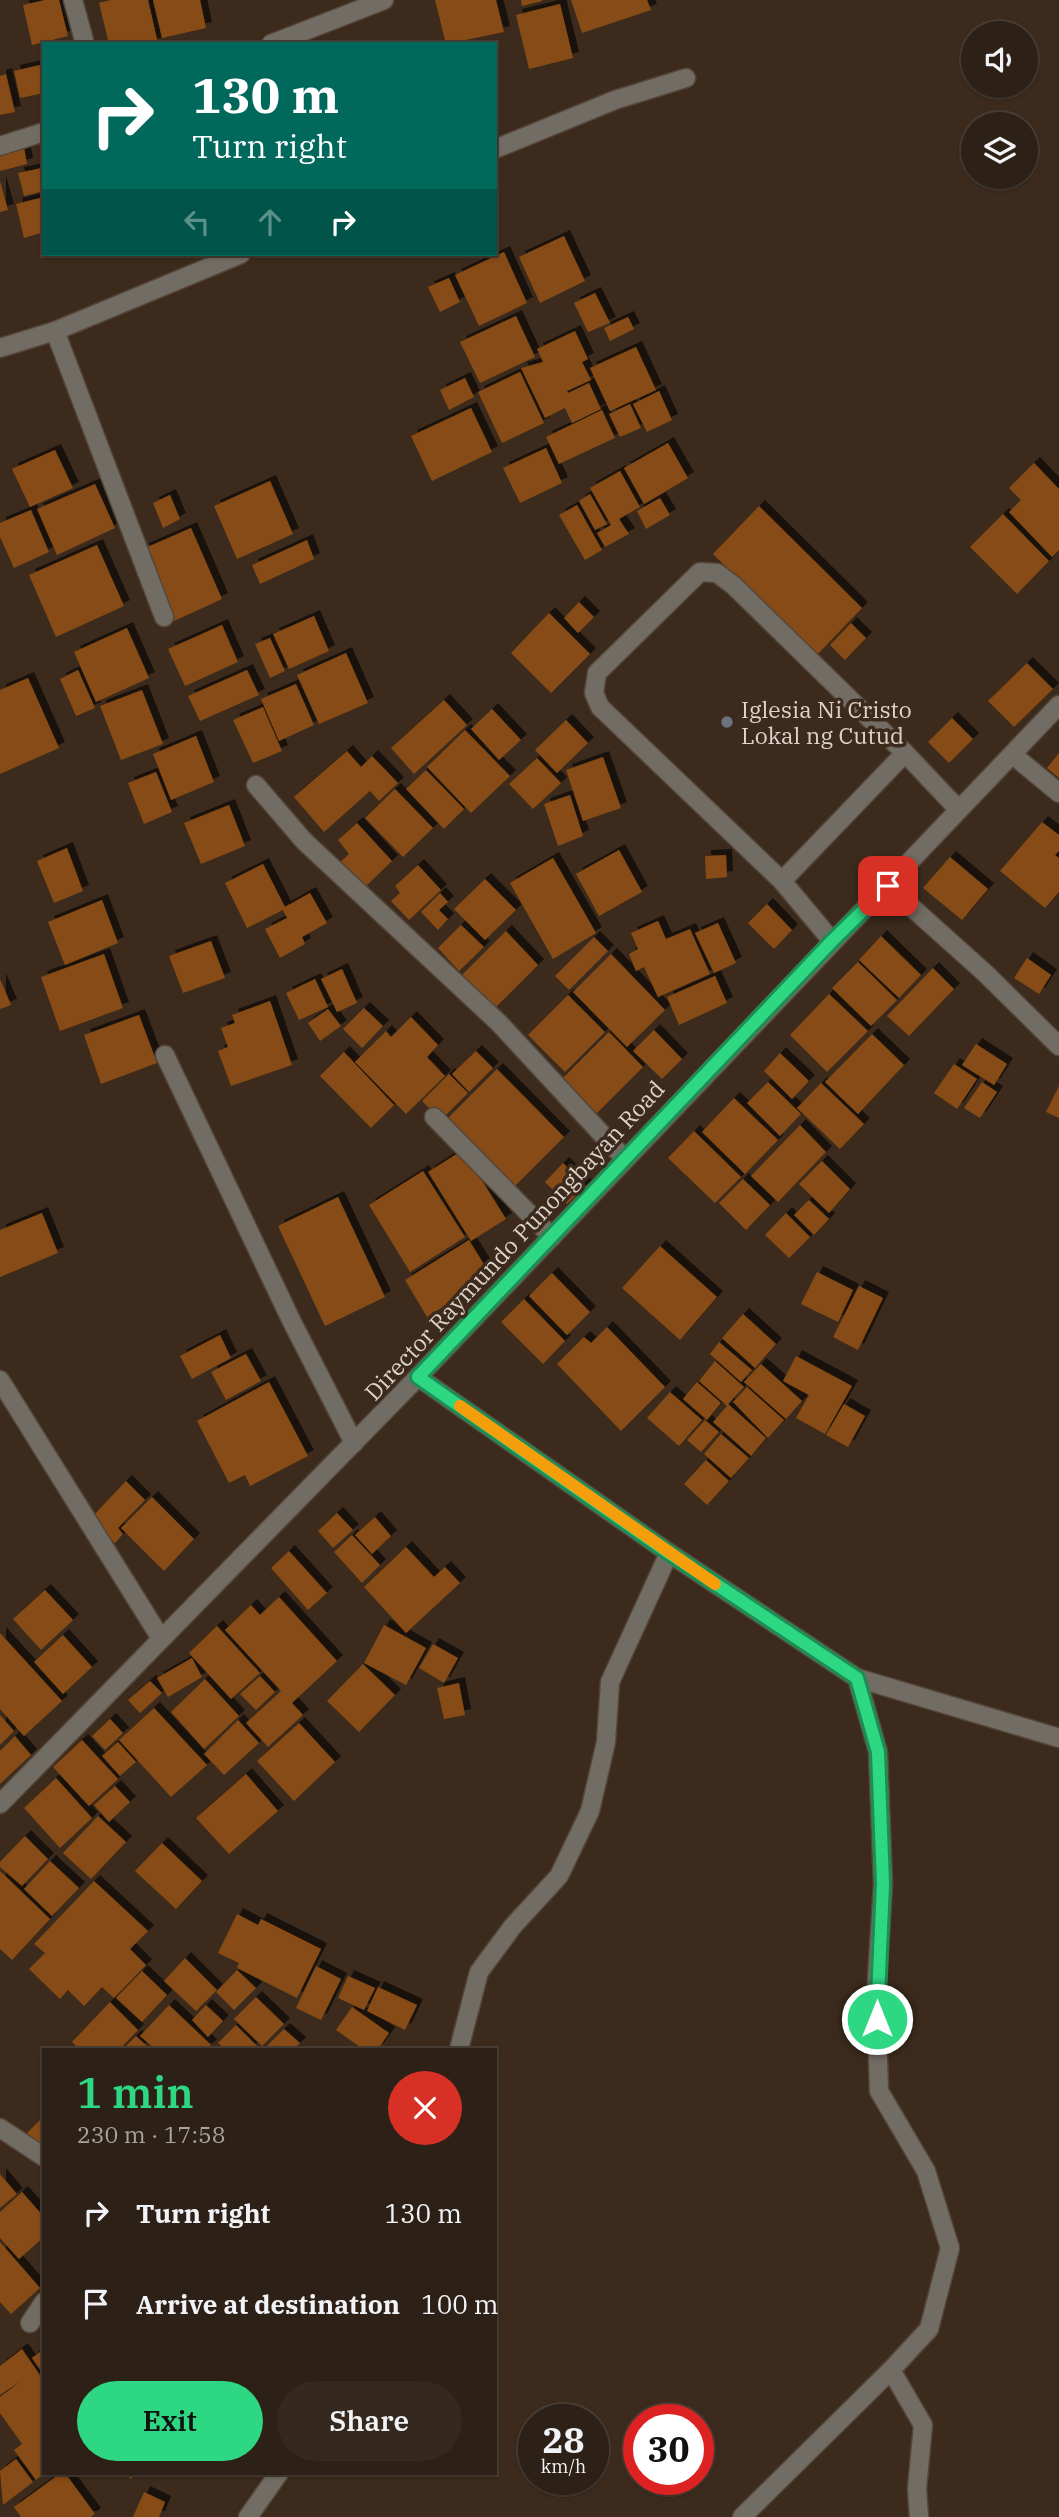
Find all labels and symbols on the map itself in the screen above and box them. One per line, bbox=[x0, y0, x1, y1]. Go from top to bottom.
place label: Iglesia Ni Cristo Lokal ng Cutud bbox=[741, 694, 912, 750]
marker: Iglesia Ni Cristo Lokal ng Cutud bbox=[719, 714, 735, 730]
pin bbox=[858, 856, 918, 916]
street label: Director Raymundo Punongbayan Road bbox=[357, 1074, 671, 1406]
position arrow bbox=[840, 1982, 914, 2056]
speed limit sign: 30 bbox=[623, 2404, 714, 2495]

